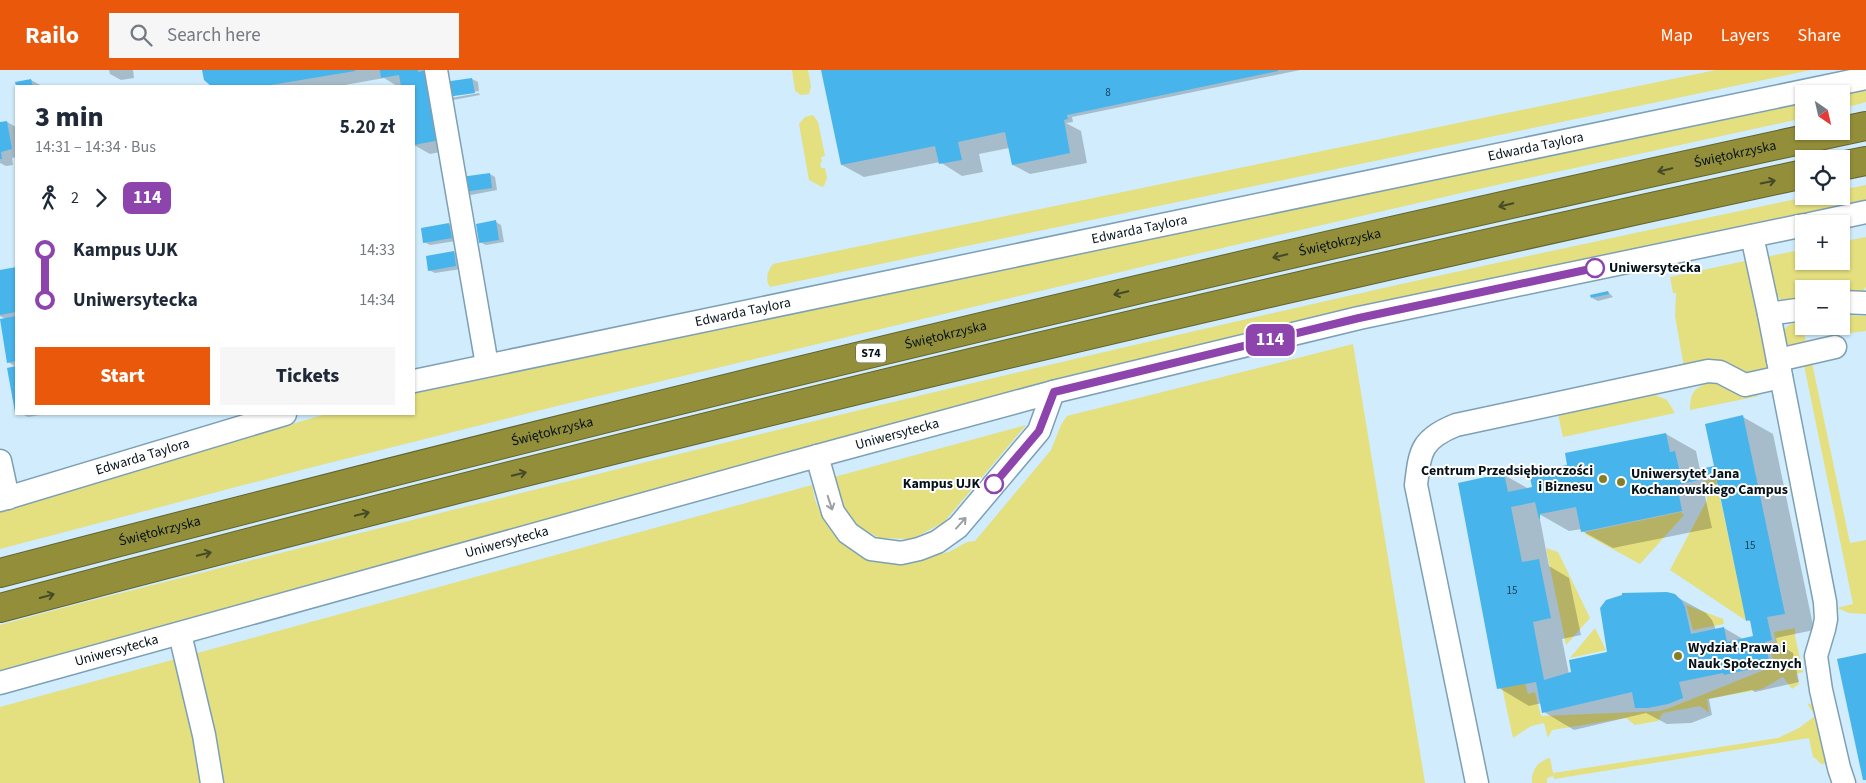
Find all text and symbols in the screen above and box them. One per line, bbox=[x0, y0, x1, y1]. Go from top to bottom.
search box bbox=[109, 13, 459, 58]
text: Railo bbox=[25, 18, 79, 53]
icon: search bbox=[127, 21, 155, 49]
text: Search here bbox=[167, 22, 261, 49]
text: Map bbox=[1661, 23, 1693, 48]
text: Layers bbox=[1721, 23, 1770, 48]
text: Share bbox=[1798, 23, 1841, 48]
house number: 8 bbox=[1105, 85, 1111, 100]
north arrow bbox=[1795, 85, 1850, 140]
map controls bbox=[1795, 85, 1850, 335]
text: 3 min bbox=[35, 97, 104, 137]
text: 5.20 zł bbox=[340, 114, 395, 141]
street label: Edwarda Taylora bbox=[1486, 127, 1585, 167]
text: 14:31 – 14:34 · Bus bbox=[35, 136, 156, 158]
street label: Świętokrzyska bbox=[1692, 136, 1778, 173]
button: locate bbox=[1795, 150, 1850, 205]
one-way arrow bbox=[1657, 166, 1673, 175]
one-way arrow bbox=[1760, 177, 1776, 186]
icon: walk bbox=[35, 184, 63, 212]
icon: forward bbox=[87, 184, 115, 212]
text: 114 bbox=[133, 185, 161, 210]
text: 2 bbox=[71, 187, 79, 209]
one-way arrow bbox=[1499, 201, 1515, 210]
street label: Edwarda Taylora bbox=[1090, 210, 1189, 249]
button: + bbox=[1795, 215, 1850, 270]
street label: Świętokrzyska bbox=[1297, 224, 1383, 262]
text: Kampus UJK bbox=[73, 237, 178, 264]
text: 14:33 bbox=[359, 239, 395, 261]
one-way arrow bbox=[1272, 252, 1288, 261]
marker: Uniwersytecka bbox=[1585, 258, 1605, 278]
place label: Uniwersytecka bbox=[1609, 258, 1701, 278]
button: − bbox=[1795, 280, 1850, 335]
text: Uniwersytecka bbox=[73, 287, 198, 314]
text: 14:34 bbox=[359, 289, 395, 311]
one-way arrow bbox=[1114, 289, 1130, 298]
street label: Edwarda Taylora bbox=[693, 293, 793, 332]
street label: Świętokrzyska bbox=[902, 316, 989, 355]
line badge: 114 bbox=[1241, 324, 1299, 356]
text: 114 bbox=[1256, 327, 1284, 352]
road number: S74 bbox=[856, 344, 886, 362]
button: Start bbox=[35, 347, 210, 405]
button: Tickets bbox=[220, 347, 395, 405]
street label: Świętokrzyska bbox=[509, 412, 595, 452]
street label: Uniwersytecka bbox=[853, 413, 941, 455]
street label: Edwarda Taylora bbox=[93, 433, 192, 481]
place label: Centrum Przedsiębiorczości i Biznesu bbox=[1421, 461, 1593, 497]
place label: Uniwersytet Jana Kochanowskiego Campus bbox=[1631, 464, 1788, 500]
one-way arrow bbox=[511, 469, 527, 478]
marker: Centrum Przedsiębiorczości i Biznesu bbox=[1597, 473, 1609, 485]
place label: Kampus UJK bbox=[903, 474, 980, 494]
marker: Kampus UJK bbox=[984, 474, 1004, 494]
marker: Uniwersytet Jana Kochanowskiego Campus bbox=[1615, 476, 1627, 488]
one-way arrow bbox=[826, 495, 835, 511]
one-way arrow bbox=[353, 509, 369, 518]
street label: Świętokrzyska bbox=[117, 511, 203, 552]
one-way arrow bbox=[955, 516, 967, 529]
street label: Uniwersytecka bbox=[463, 521, 551, 563]
house number: 15 bbox=[1745, 538, 1755, 553]
one-way arrow bbox=[196, 549, 212, 558]
house number: 15 bbox=[1507, 583, 1517, 598]
one-way arrow bbox=[39, 590, 55, 600]
street label: Uniwersytecka bbox=[72, 629, 161, 672]
place label: Wydział Prawa i Nauk Społecznych bbox=[1688, 638, 1802, 674]
marker: Wydział Prawa i Nauk Społecznych bbox=[1672, 650, 1684, 662]

